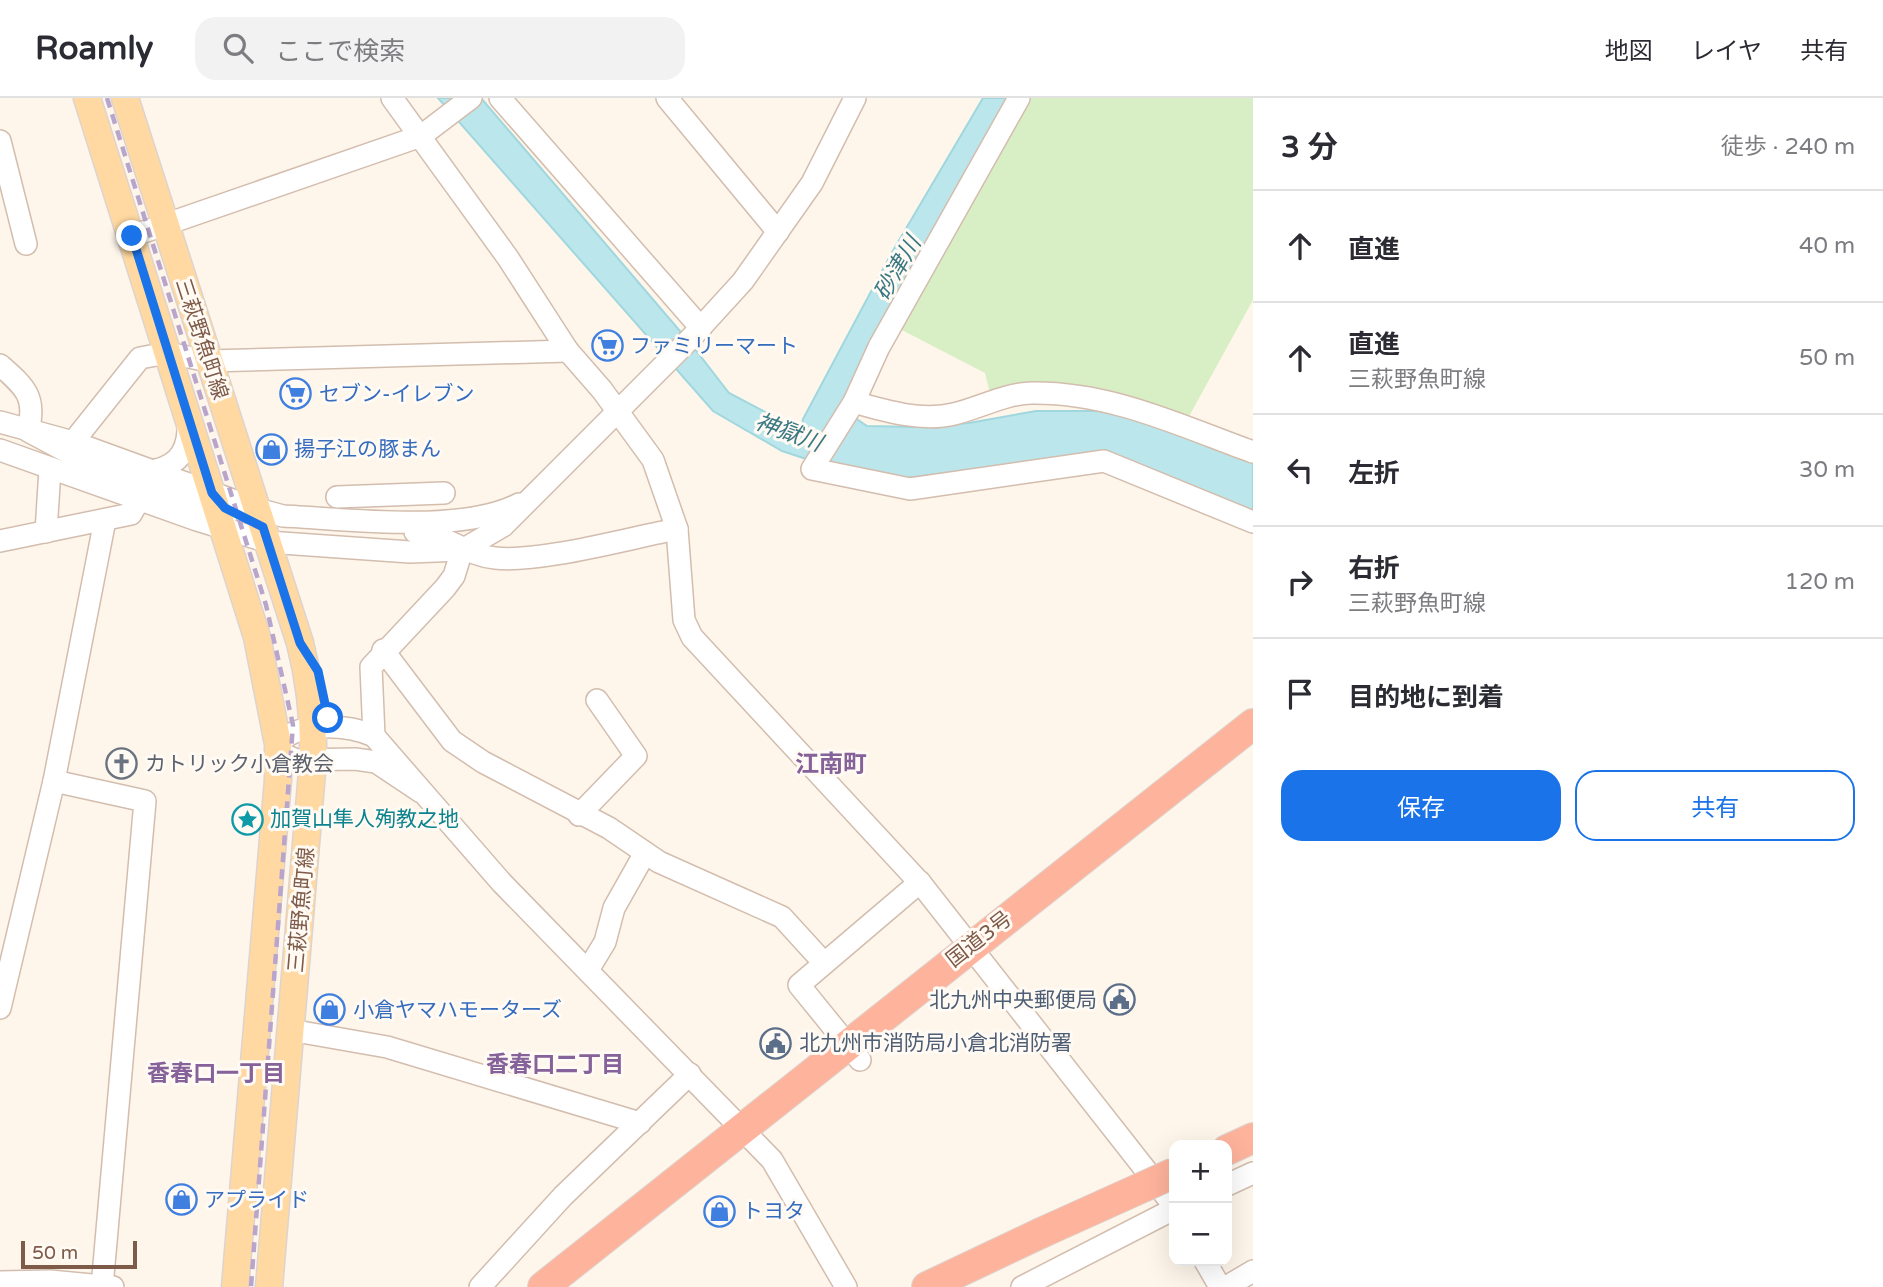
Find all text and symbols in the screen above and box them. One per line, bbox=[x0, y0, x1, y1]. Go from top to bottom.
search box bbox=[195, 17, 685, 80]
text: Roamly bbox=[35, 29, 153, 68]
icon: search bbox=[219, 29, 257, 67]
text: ここで検索 bbox=[275, 36, 405, 67]
text: 地図 bbox=[1605, 37, 1653, 66]
text: レイヤ bbox=[1691, 37, 1762, 66]
text: 共有 bbox=[1800, 37, 1848, 66]
text: 3 分 bbox=[1281, 129, 1338, 166]
text: 徒歩 · 240 m bbox=[1721, 133, 1855, 161]
route end bbox=[116, 220, 147, 251]
icon: ahead bbox=[1281, 227, 1319, 265]
water label: 砂津川 bbox=[868, 229, 929, 305]
text: 40 m bbox=[1799, 232, 1855, 260]
text: 直進 bbox=[1348, 234, 1400, 265]
street label: 三萩野魚町線 bbox=[170, 275, 233, 403]
supermarket icon: ファミリーマート bbox=[590, 329, 624, 363]
text: 直進 bbox=[1348, 329, 1400, 360]
place label: ファミリーマート bbox=[630, 334, 798, 359]
icon: ahead bbox=[1281, 339, 1319, 377]
text: 50 m bbox=[1799, 344, 1855, 372]
text: 三萩野魚町線 bbox=[1348, 366, 1486, 394]
supermarket icon: セブン-イレブン bbox=[279, 377, 313, 411]
place label: セブン-イレブン bbox=[319, 382, 475, 407]
water label: 神獄川 bbox=[751, 408, 829, 459]
shop icon: 揚子江の豚まん bbox=[254, 432, 288, 466]
place label: 揚子江の豚まん bbox=[294, 437, 441, 462]
icon: left bbox=[1281, 451, 1319, 489]
text: 30 m bbox=[1799, 456, 1855, 484]
text: 左折 bbox=[1348, 458, 1400, 489]
text: 右折 bbox=[1348, 553, 1400, 584]
icon: right bbox=[1281, 563, 1319, 601]
text: 120 m bbox=[1785, 568, 1855, 596]
text: 三萩野魚町線 bbox=[1348, 590, 1486, 618]
icon: arrive bbox=[1281, 675, 1319, 713]
text: 目的地に到着 bbox=[1348, 682, 1504, 713]
route start bbox=[312, 702, 343, 733]
church icon: カトリック小倉教会 bbox=[105, 747, 139, 781]
district label: 江南町 bbox=[795, 750, 867, 779]
place label: カトリック小倉教会 bbox=[145, 752, 334, 777]
button: 保存 bbox=[1281, 770, 1561, 841]
button: 共有 bbox=[1575, 770, 1855, 841]
place icon: 加賀山隼人殉教之地 bbox=[230, 802, 264, 836]
place label: 加賀山隼人殉教之地 bbox=[270, 807, 459, 832]
street label: 三萩野魚町線 bbox=[284, 846, 319, 974]
street label: 国道3号 bbox=[942, 906, 1017, 973]
public building icon: 北九州中央郵便局 bbox=[1103, 983, 1137, 1017]
place label: 北九州中央郵便局 bbox=[929, 988, 1097, 1013]
shop icon: 小倉ヤマハモーターズ bbox=[313, 993, 347, 1027]
place label: 小倉ヤマハモーターズ bbox=[353, 998, 562, 1023]
public building icon: 北九州市消防局小倉北消防署 bbox=[759, 1026, 793, 1060]
place label: 北九州市消防局小倉北消防署 bbox=[799, 1031, 1072, 1056]
district label: 香春口二丁目 bbox=[486, 1051, 624, 1079]
district label: 香春口一丁目 bbox=[147, 1060, 285, 1088]
map controls bbox=[1169, 1140, 1232, 1266]
button: + bbox=[1169, 1140, 1232, 1203]
shop icon: アプライド bbox=[164, 1183, 198, 1217]
place label: アプライド bbox=[204, 1188, 309, 1213]
shop icon: トヨタ bbox=[702, 1194, 736, 1228]
place label: トヨタ bbox=[742, 1199, 805, 1224]
button: − bbox=[1169, 1203, 1232, 1266]
scale bar bbox=[21, 1238, 136, 1270]
text: 50 m bbox=[32, 1242, 78, 1264]

